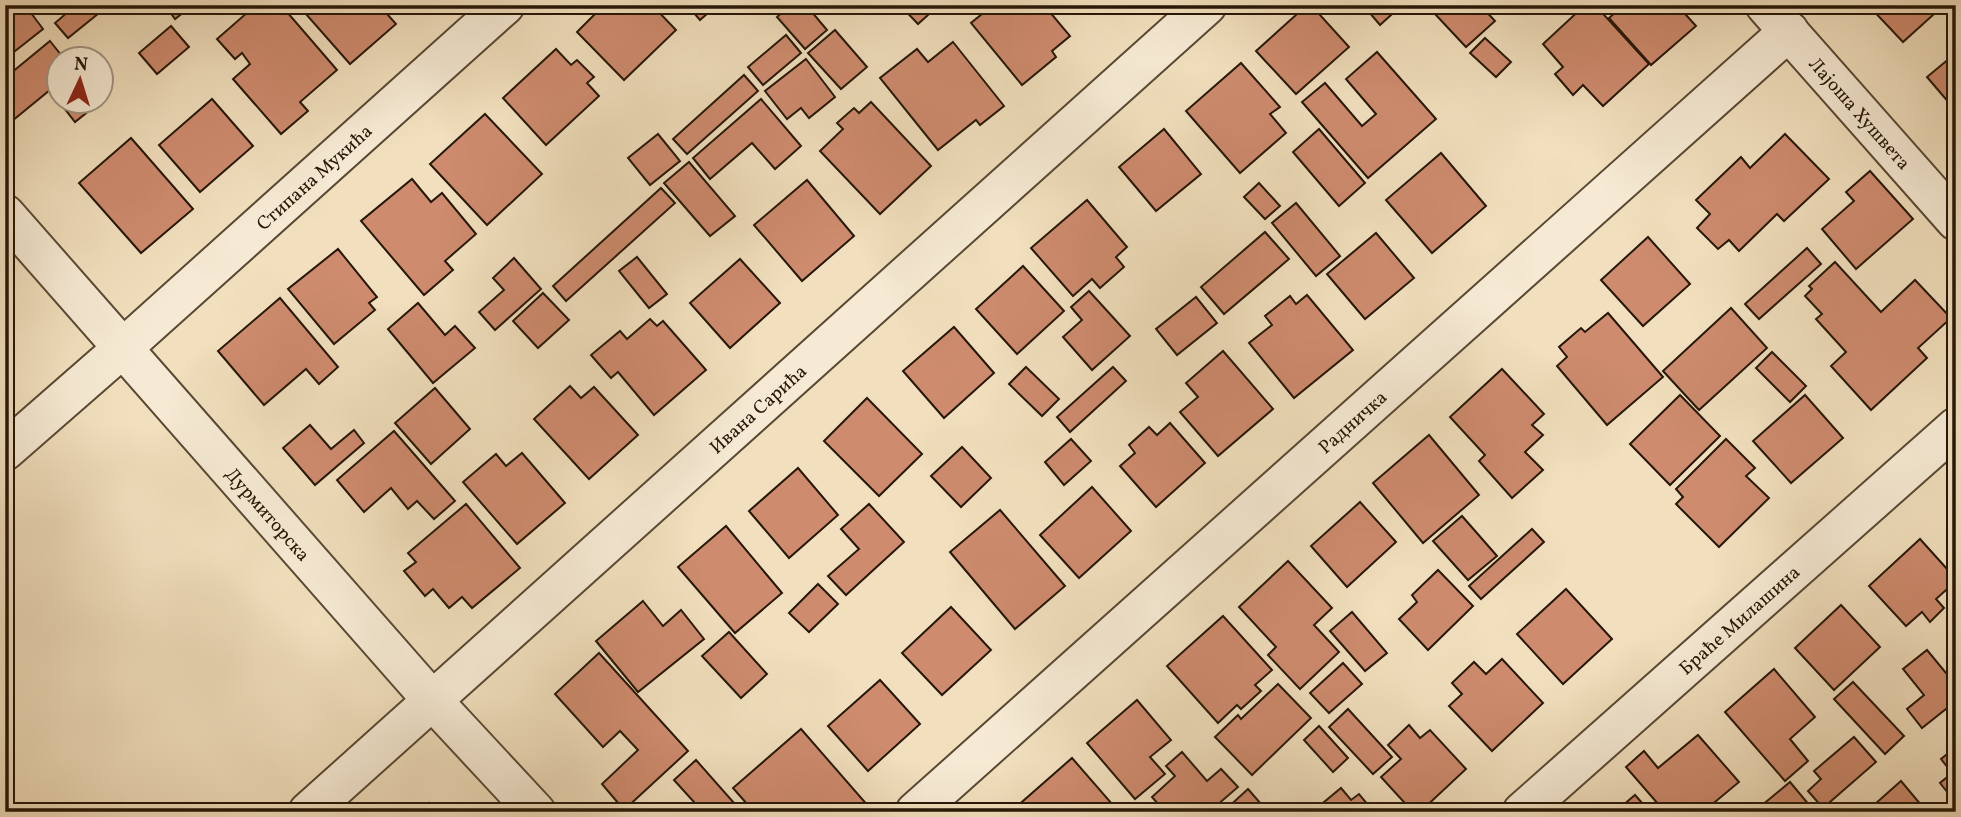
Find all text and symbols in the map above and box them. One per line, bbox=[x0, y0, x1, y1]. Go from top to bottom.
north arrow bbox=[46, 46, 116, 116]
text: N bbox=[73, 52, 89, 79]
street label: Лајоша Хушвета bbox=[1802, 52, 1916, 176]
street label: Стипана Мукића bbox=[251, 119, 379, 237]
street label: Ивана Сарића bbox=[704, 359, 813, 461]
street label: Радничка bbox=[1313, 385, 1393, 461]
street label: Дурмиторска bbox=[218, 462, 315, 568]
street label: Браће Милашина bbox=[1674, 560, 1806, 682]

